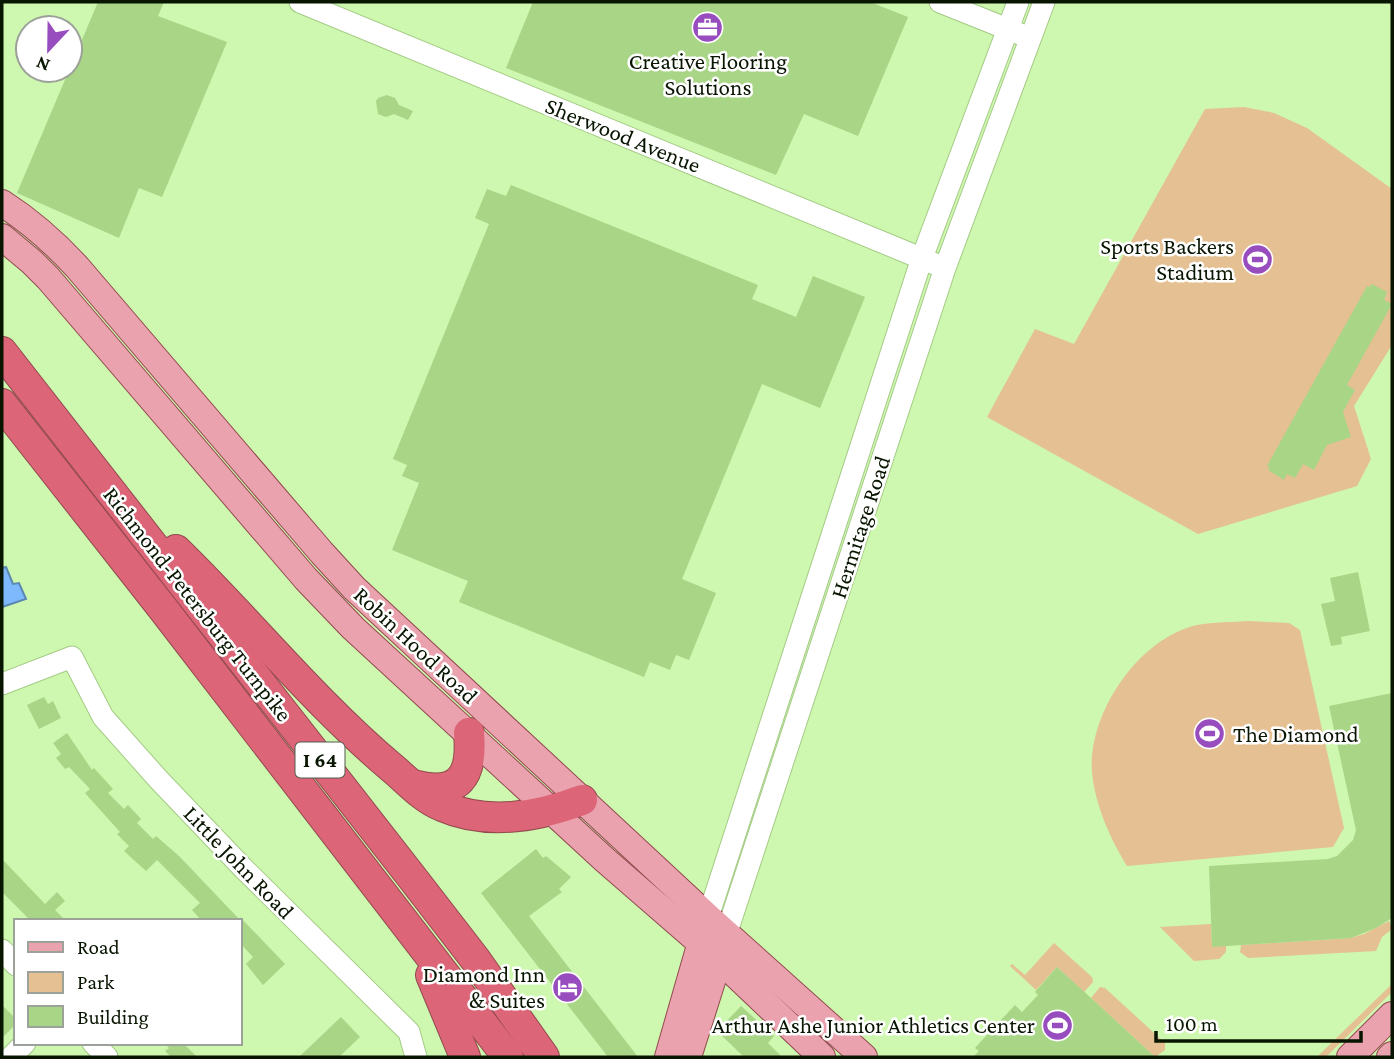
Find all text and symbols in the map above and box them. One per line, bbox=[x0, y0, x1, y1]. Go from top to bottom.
office icon: Creative Flooring Solutions bbox=[691, 10, 725, 44]
north arrow bbox=[14, 14, 84, 84]
place label: Creative Flooring Solutions bbox=[629, 48, 787, 100]
text: N bbox=[33, 52, 53, 76]
street label: Sherwood Avenue bbox=[542, 92, 704, 178]
place label: Sports Backers Stadium bbox=[1100, 233, 1234, 285]
sports icon: Sports Backers Stadium bbox=[1240, 242, 1274, 276]
street label: Hermitage Road bbox=[825, 453, 895, 601]
street label: Richmond-Petersburg Turnpike bbox=[98, 482, 298, 726]
street label: Robin Hood Road bbox=[349, 581, 483, 709]
sports icon: The Diamond bbox=[1193, 717, 1227, 751]
place label: The Diamond bbox=[1233, 721, 1359, 747]
road number: I 64 bbox=[296, 742, 344, 778]
street label: Little John Road bbox=[179, 800, 299, 924]
legend bbox=[14, 919, 242, 1045]
text: Road bbox=[77, 935, 120, 959]
place label: Diamond Inn & Suites bbox=[423, 961, 545, 1013]
text: Park bbox=[77, 970, 114, 994]
hotel icon: Diamond Inn & Suites bbox=[551, 970, 585, 1004]
scale bar bbox=[1156, 1000, 1361, 1044]
text: Building bbox=[77, 1005, 149, 1029]
sports icon: Arthur Ashe Junior Athletics Center bbox=[1041, 1008, 1075, 1042]
place label: Arthur Ashe Junior Athletics Center bbox=[712, 1012, 1035, 1038]
text: 100 m bbox=[1166, 1012, 1218, 1036]

